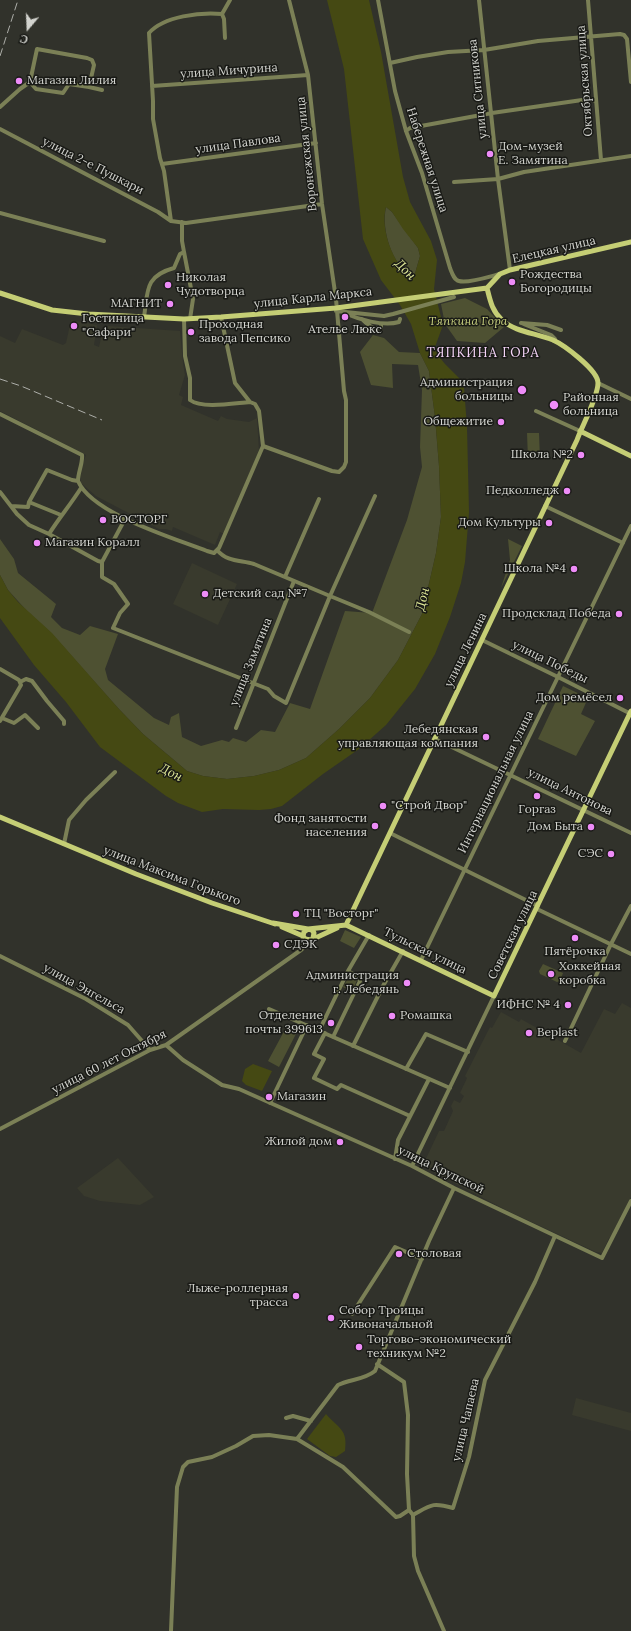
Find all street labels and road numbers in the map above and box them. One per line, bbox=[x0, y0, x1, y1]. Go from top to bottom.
street label: Октябрьская улица bbox=[574, 25, 596, 137]
street label: улица Ситникова bbox=[466, 38, 490, 140]
street label: улица Мичурина bbox=[180, 60, 278, 82]
street label: Воронежская улица bbox=[294, 96, 320, 212]
street label: Набережная улица bbox=[403, 106, 451, 214]
street label: улица Павлова bbox=[195, 131, 281, 157]
street label: улица 2-е Пушкари bbox=[40, 134, 146, 198]
street label: Елецкая улица bbox=[511, 233, 597, 267]
street label: улица Карла Маркса bbox=[253, 285, 373, 311]
street label: улица Ленина bbox=[442, 610, 490, 690]
street label: улица Замятина bbox=[227, 616, 275, 708]
street label: улица Победы bbox=[510, 637, 590, 687]
street label: Интернациональная улица bbox=[455, 708, 537, 856]
street label: улица Антонова bbox=[525, 765, 615, 819]
street label: улица Максима Горького bbox=[101, 843, 243, 909]
street label: Советская улица bbox=[485, 888, 541, 982]
street label: Тульская улица bbox=[381, 925, 469, 977]
street label: улица Энгельса bbox=[41, 961, 127, 1017]
street label: улица 60 лет Октября bbox=[49, 1027, 169, 1097]
street label: улица Крупской bbox=[396, 1143, 486, 1197]
street label: улица Чапаева bbox=[449, 1377, 483, 1463]

